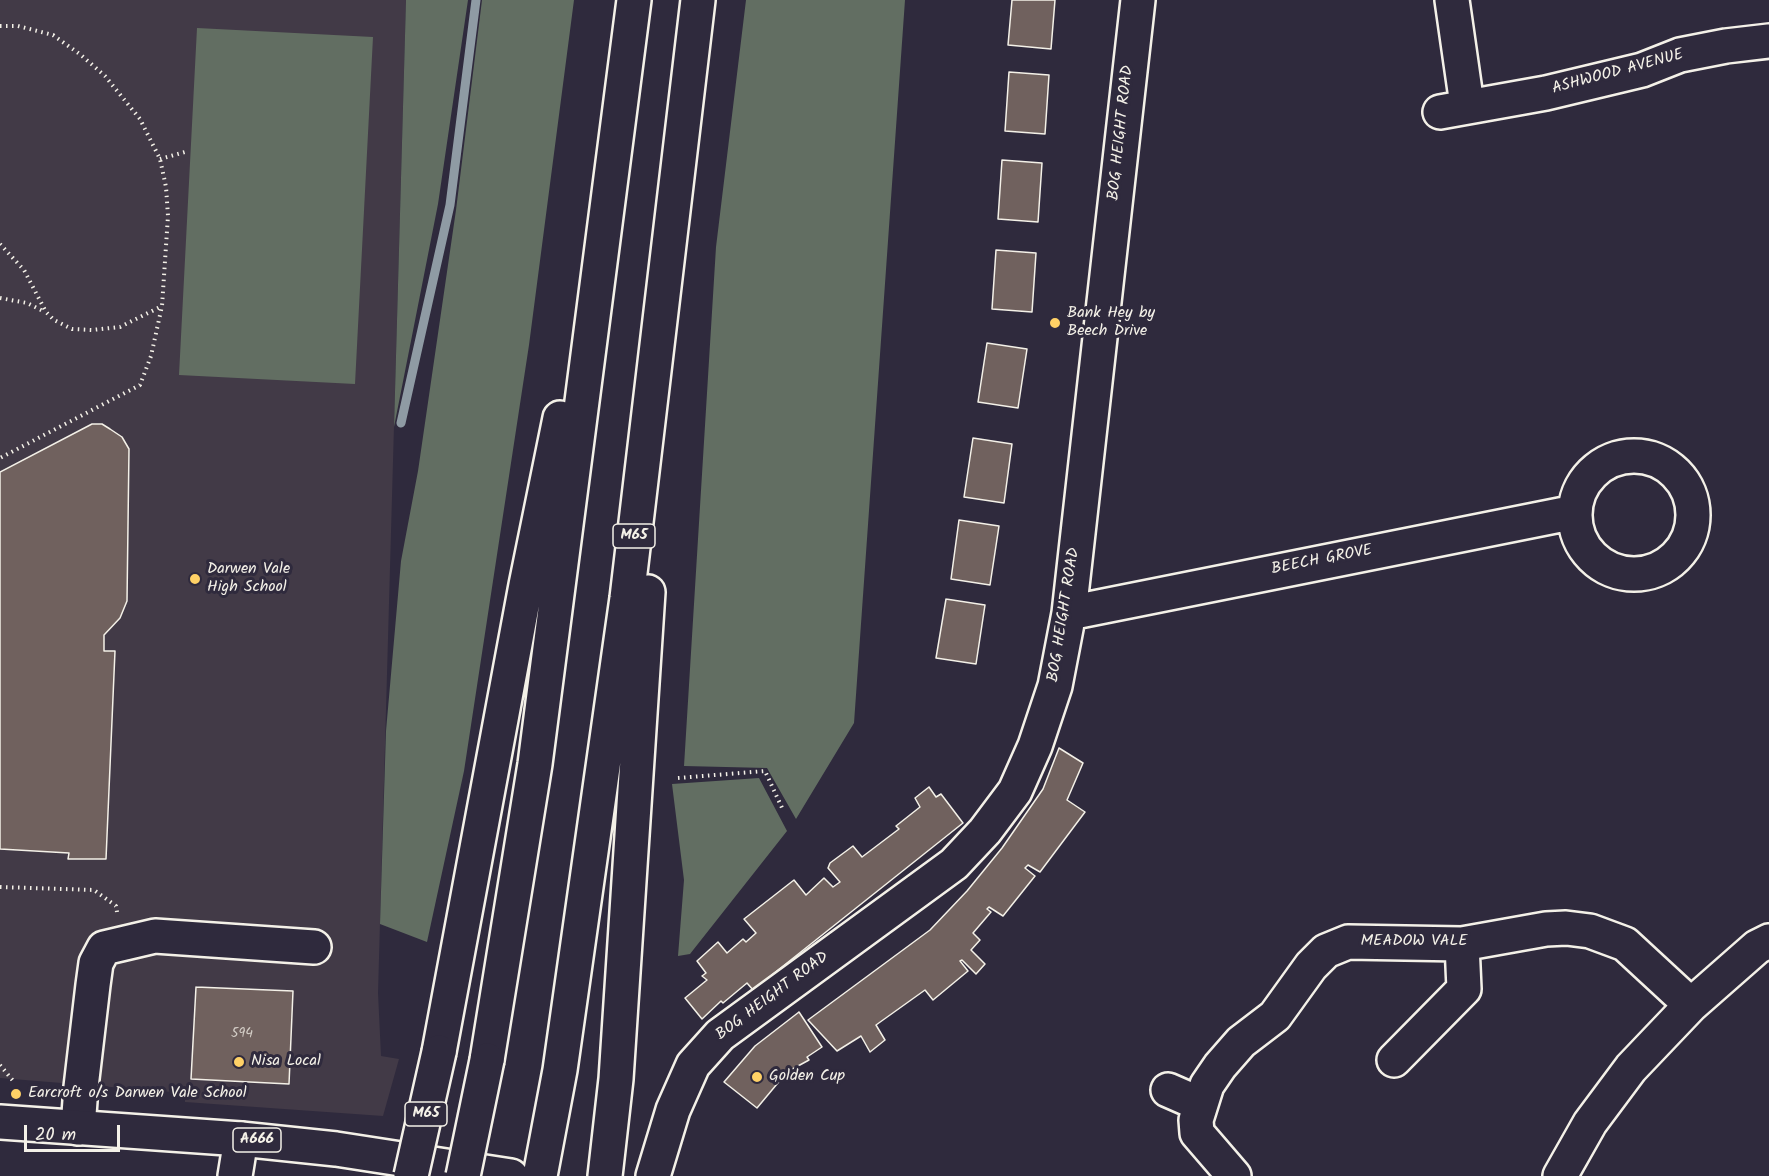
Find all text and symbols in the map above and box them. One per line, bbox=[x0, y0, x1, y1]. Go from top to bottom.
street label: ASHWOOD AVENUE bbox=[1550, 46, 1686, 100]
street label: BOG HEIGHT ROAD bbox=[1105, 64, 1139, 202]
place label: Bank Hey by Beech Drive bbox=[1067, 304, 1155, 342]
marker: Bank Hey by Beech Drive bbox=[1048, 316, 1062, 330]
road number: M65 bbox=[613, 524, 655, 548]
street label: BEECH GROVE bbox=[1270, 542, 1374, 580]
street label: BOG HEIGHT ROAD bbox=[1045, 546, 1085, 684]
place label: Darwen Vale High School bbox=[207, 560, 290, 598]
marker: Darwen Vale High School bbox=[188, 572, 202, 586]
street label: MEADOW VALE bbox=[1360, 932, 1468, 952]
street label: BOG HEIGHT ROAD bbox=[713, 948, 833, 1046]
house number: 594 bbox=[231, 1027, 253, 1043]
place label: Nisa Local bbox=[251, 1052, 321, 1072]
marker: Nisa Local bbox=[232, 1055, 246, 1069]
place label: Golden Cup bbox=[769, 1067, 845, 1087]
marker: Golden Cup bbox=[750, 1070, 764, 1084]
place label: Earcroft o/s Darwen Vale School bbox=[28, 1084, 247, 1104]
marker: Earcroft o/s Darwen Vale School bbox=[9, 1087, 23, 1101]
road number: M65 bbox=[405, 1102, 447, 1126]
scale bar bbox=[27, 1113, 123, 1151]
text: 20 m bbox=[35, 1121, 76, 1150]
road number: A666 bbox=[233, 1128, 281, 1152]

